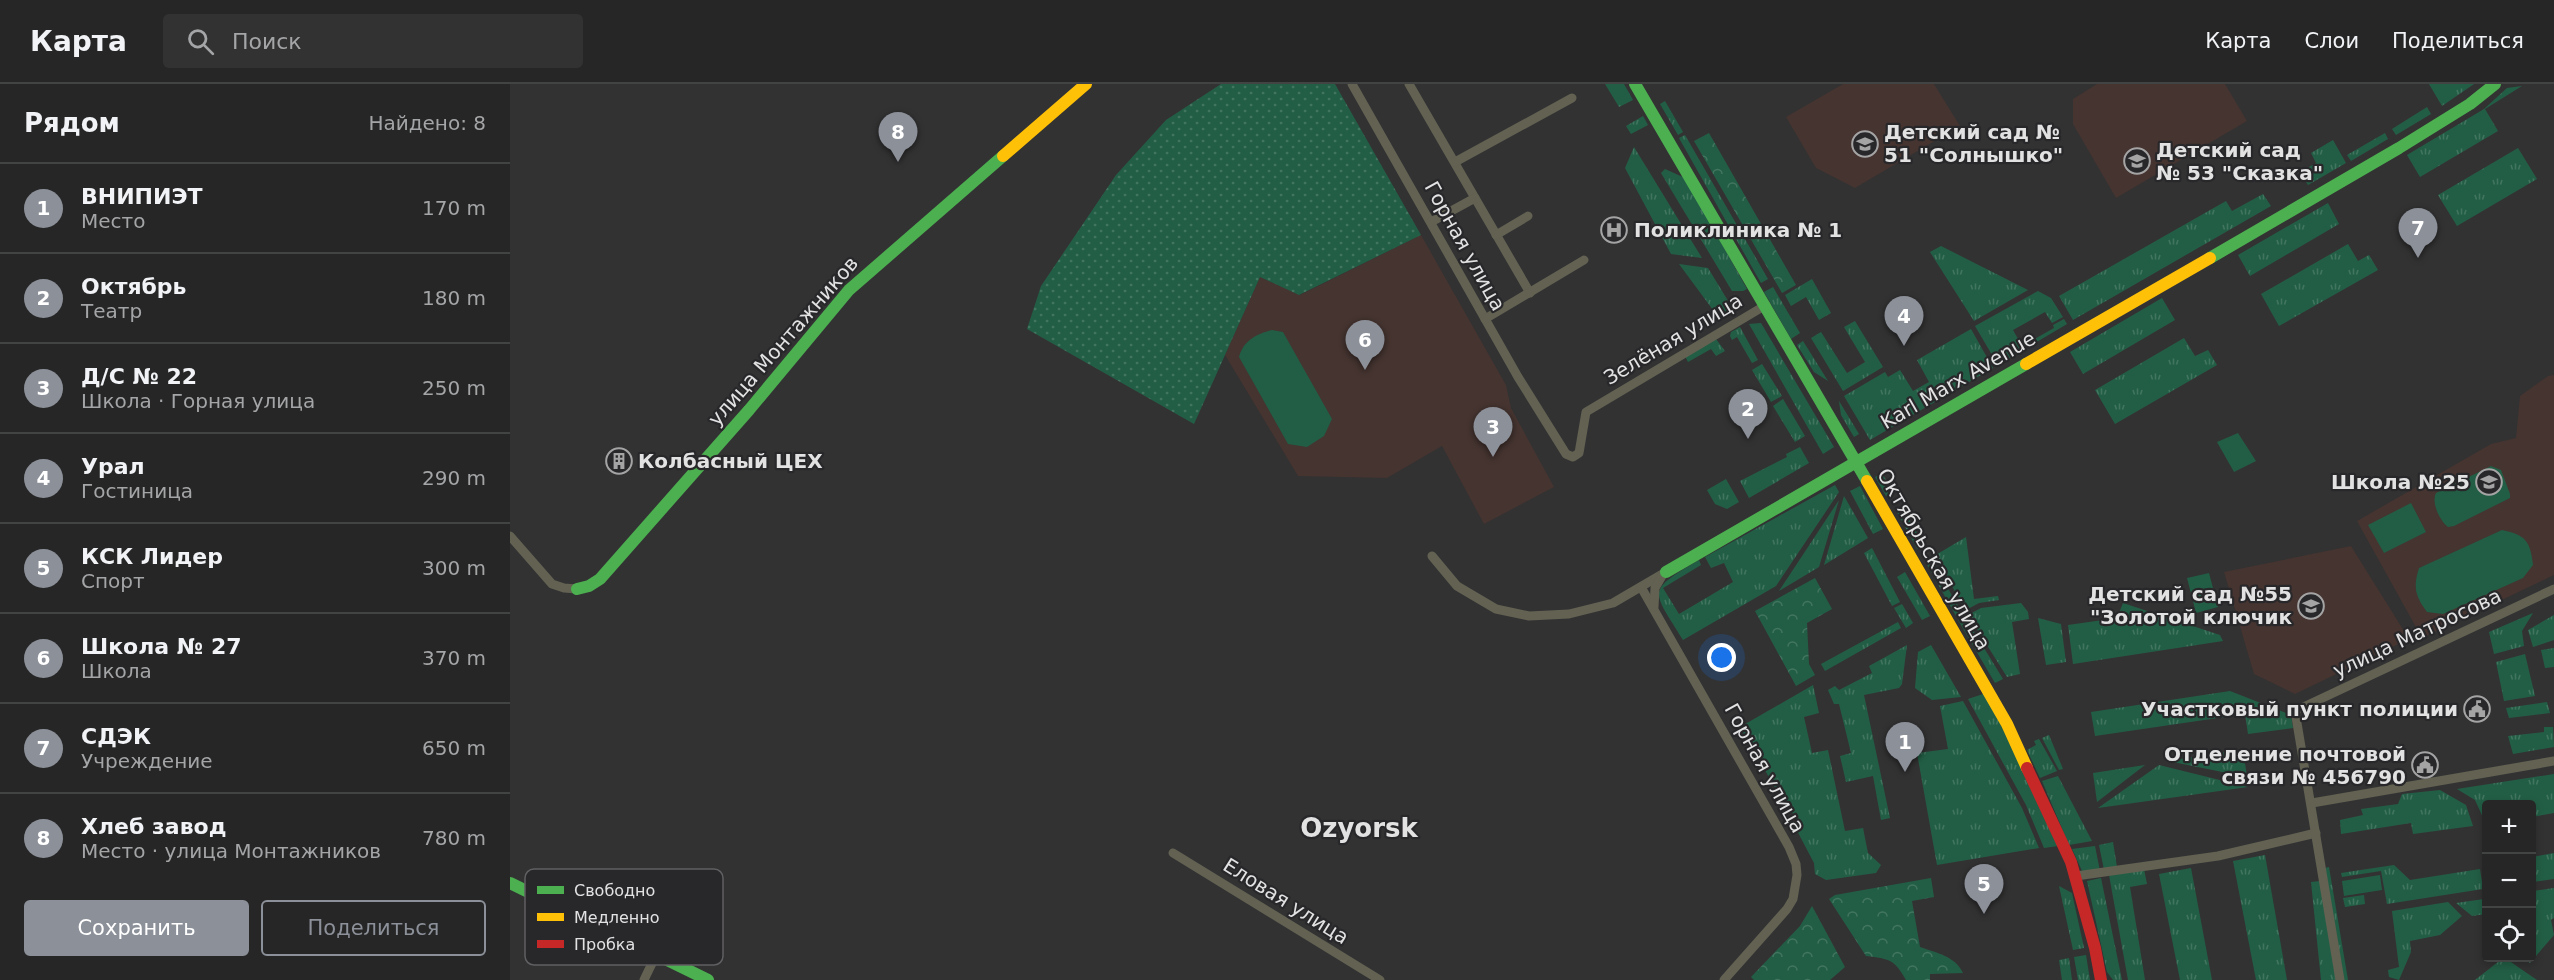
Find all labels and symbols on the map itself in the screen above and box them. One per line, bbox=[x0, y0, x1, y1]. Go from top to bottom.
pin: 8 bbox=[878, 112, 918, 162]
place label: Детский сад № 51 "Солнышко" bbox=[1884, 120, 2063, 167]
school or university icon: Детский сад № 51 "Солнышко" bbox=[1850, 129, 1880, 159]
place label: Детский сад № 53 "Сказка" bbox=[2156, 138, 2323, 185]
school or university icon: Детский сад № 53 "Сказка" bbox=[2122, 146, 2152, 176]
street label: Горная улица bbox=[1420, 177, 1510, 315]
pin: 7 bbox=[2398, 208, 2438, 258]
hospital icon: Поликлиника № 1 bbox=[1599, 215, 1629, 245]
place label: Поликлиника № 1 bbox=[1634, 218, 1842, 242]
street label: улица Монтажников bbox=[703, 251, 863, 431]
street label: Зелёная улица bbox=[1599, 288, 1747, 390]
pin: 4 bbox=[1884, 296, 1924, 346]
pin: 6 bbox=[1346, 320, 1384, 370]
street label: Karl Marx Avenue bbox=[1876, 326, 2040, 434]
pin: 2 bbox=[1728, 390, 1768, 439]
pin: 3 bbox=[1474, 408, 1512, 457]
building icon: Колбасный ЦЕХ bbox=[604, 446, 634, 476]
place label: Колбасный ЦЕХ bbox=[638, 449, 823, 473]
street label: Октябрьская улица bbox=[1872, 464, 1996, 654]
school or university icon: Школа №25 bbox=[2474, 467, 2504, 497]
place label: Школа №25 bbox=[2331, 470, 2470, 494]
place label: Детский сад №55 "Золотой ключик bbox=[2088, 582, 2292, 629]
street label: улица Матросова bbox=[2329, 583, 2505, 683]
school or university icon: Детский сад №55 "Золотой ключик bbox=[2296, 591, 2326, 621]
your location bbox=[1707, 643, 1736, 672]
public building icon: Участковый пункт полиции bbox=[2462, 694, 2492, 724]
place label: Участковый пункт полиции bbox=[2141, 697, 2458, 721]
street label: Горная улица bbox=[1720, 699, 1810, 837]
pin: 1 bbox=[1886, 722, 1924, 772]
place label: Отделение почтовой связи № 456790 bbox=[2164, 742, 2406, 789]
public building icon: Отделение почтовой связи № 456790 bbox=[2410, 750, 2440, 780]
district label: Ozyorsk bbox=[1300, 813, 1419, 843]
street label: Еловая улица bbox=[1219, 853, 1353, 949]
pin: 5 bbox=[1964, 864, 2004, 914]
legend bbox=[525, 869, 723, 965]
text: Свободно bbox=[574, 881, 655, 900]
text: Медленно bbox=[574, 908, 660, 927]
text: Пробка bbox=[574, 935, 635, 954]

